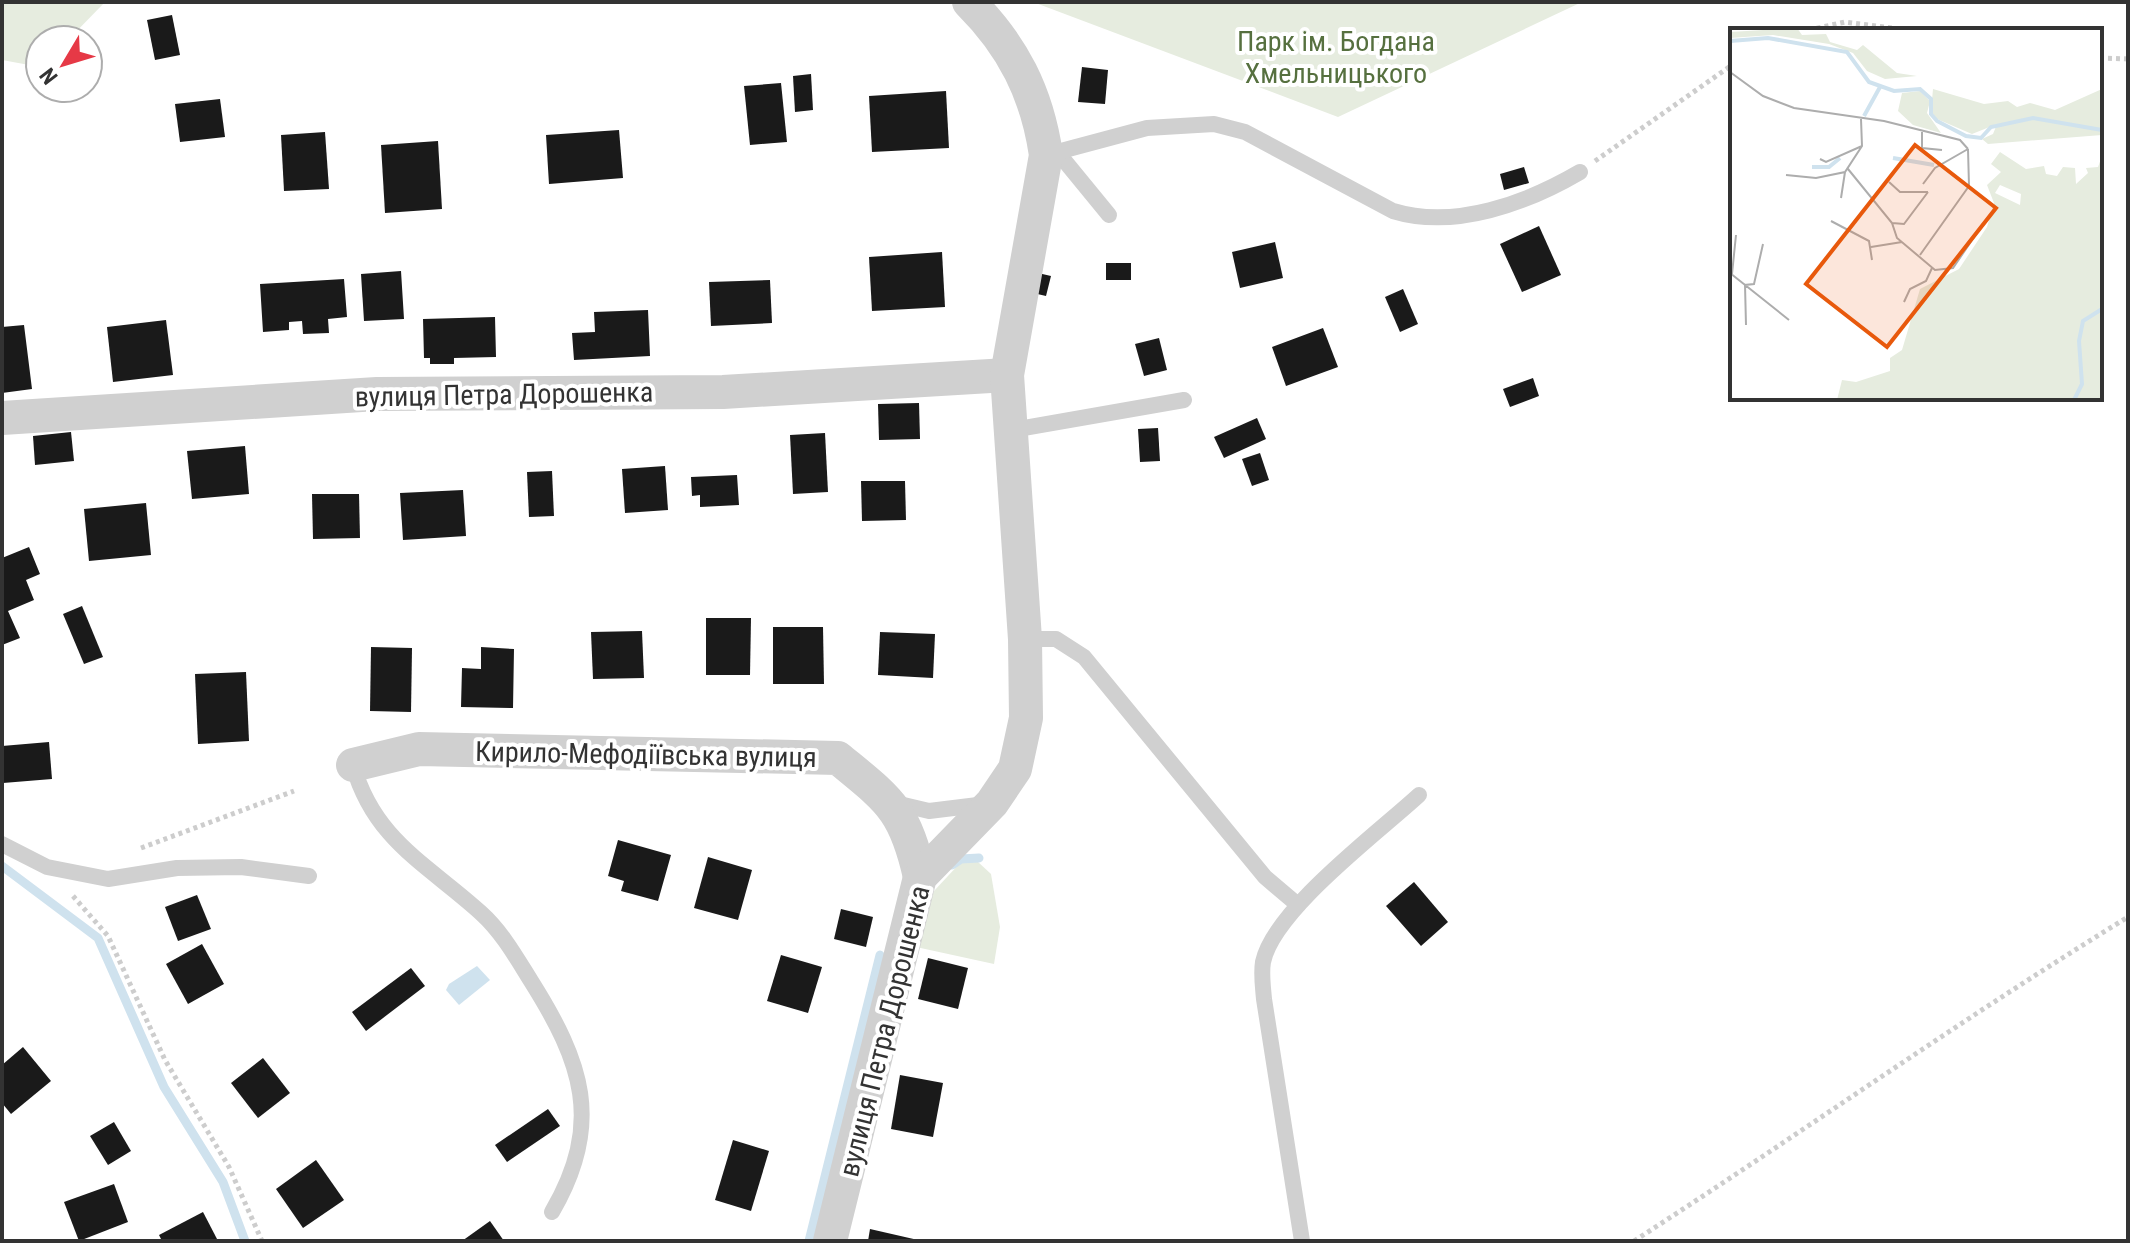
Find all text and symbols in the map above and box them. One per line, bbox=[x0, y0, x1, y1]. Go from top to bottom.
north arrow bbox=[24, 24, 104, 104]
park label: Парк ім. Богдана Хмельницького bbox=[1237, 25, 1435, 90]
inset map bbox=[1730, 28, 2102, 400]
text: N bbox=[35, 63, 63, 89]
street label: вулиця Петра Дорошенка bbox=[354, 375, 654, 414]
street label: Кирило-Мефодіївська вулиця bbox=[475, 735, 817, 774]
street label: вулиця Петра Дорошенка bbox=[832, 882, 937, 1180]

